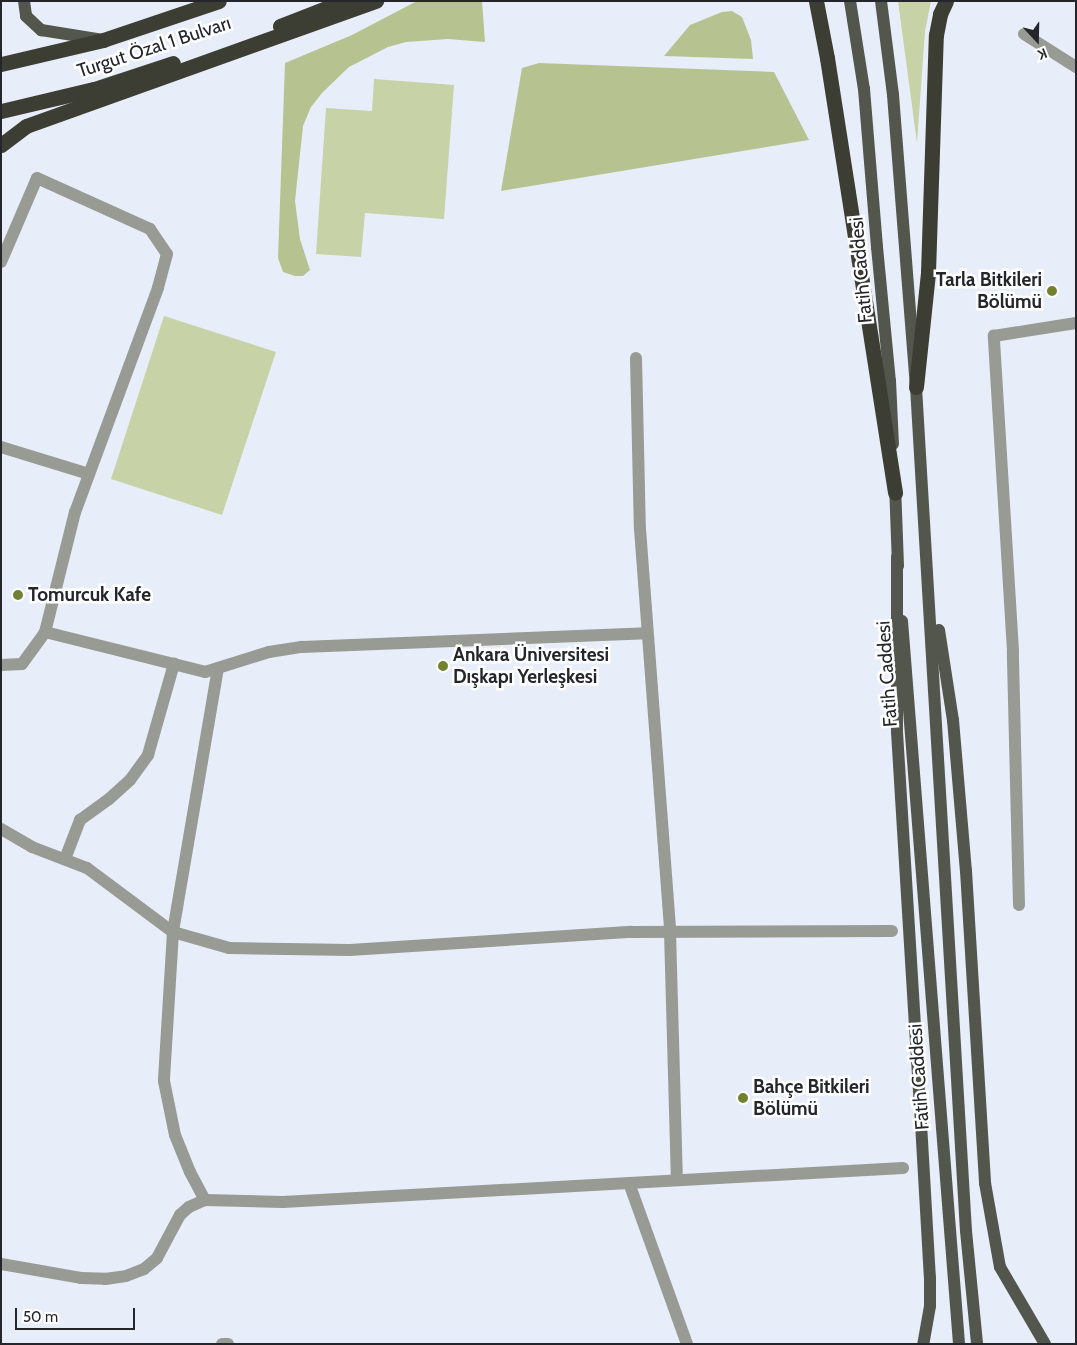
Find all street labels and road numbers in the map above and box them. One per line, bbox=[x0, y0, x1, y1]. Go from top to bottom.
street label: Turgut Özal 1 Bulvarı bbox=[74, 11, 234, 83]
street label: Fatih Caddesi bbox=[845, 216, 877, 324]
street label: Fatih Caddesi bbox=[872, 620, 902, 728]
street label: Fatih Caddesi bbox=[904, 1023, 934, 1131]

